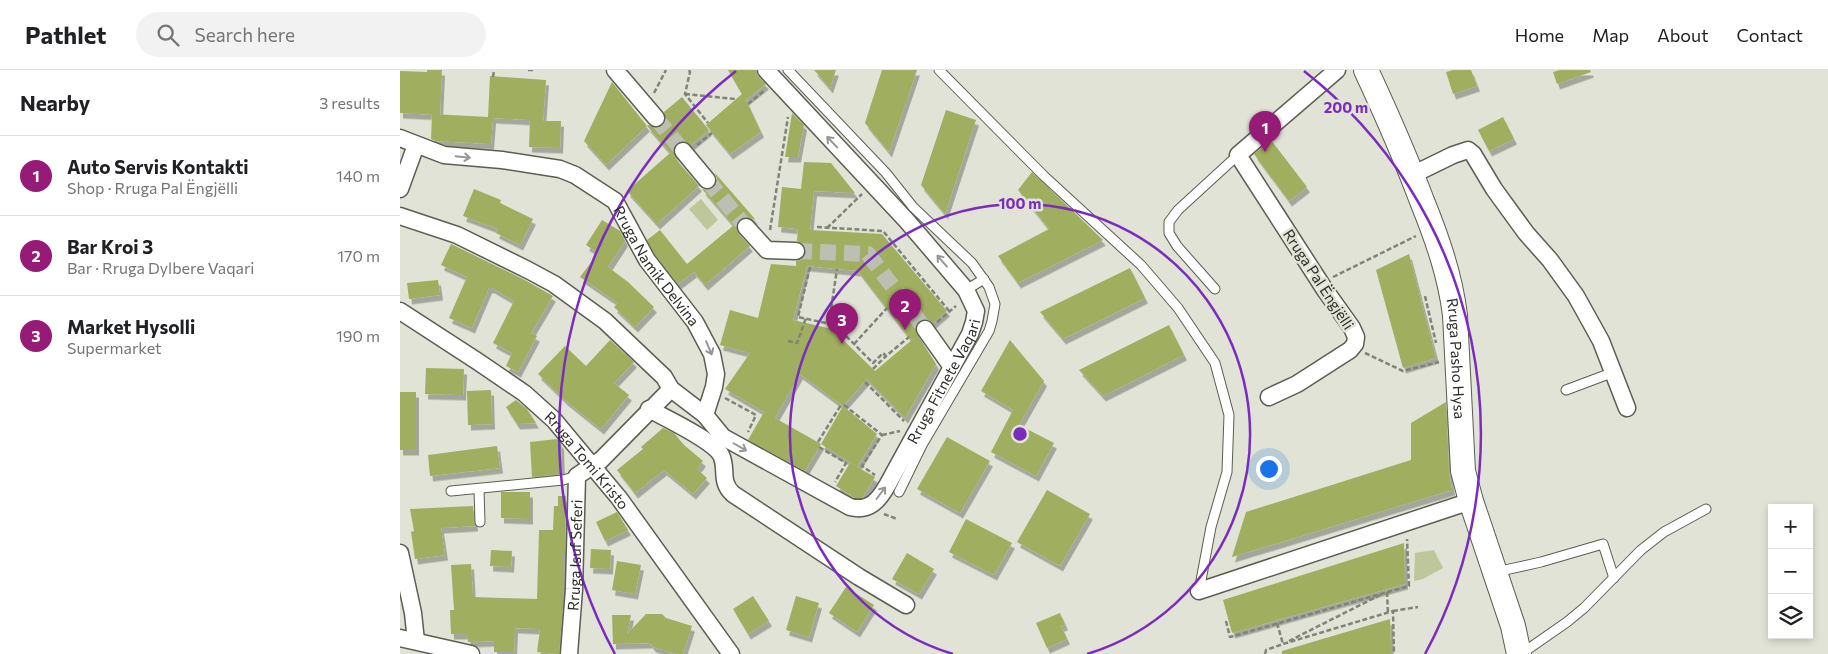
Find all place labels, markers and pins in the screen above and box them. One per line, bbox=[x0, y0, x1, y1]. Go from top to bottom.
pin: 1 bbox=[1249, 111, 1281, 152]
pin: 2 bbox=[889, 289, 921, 330]
pin: 3 bbox=[826, 303, 858, 344]
centre of rings bbox=[1011, 425, 1029, 443]

